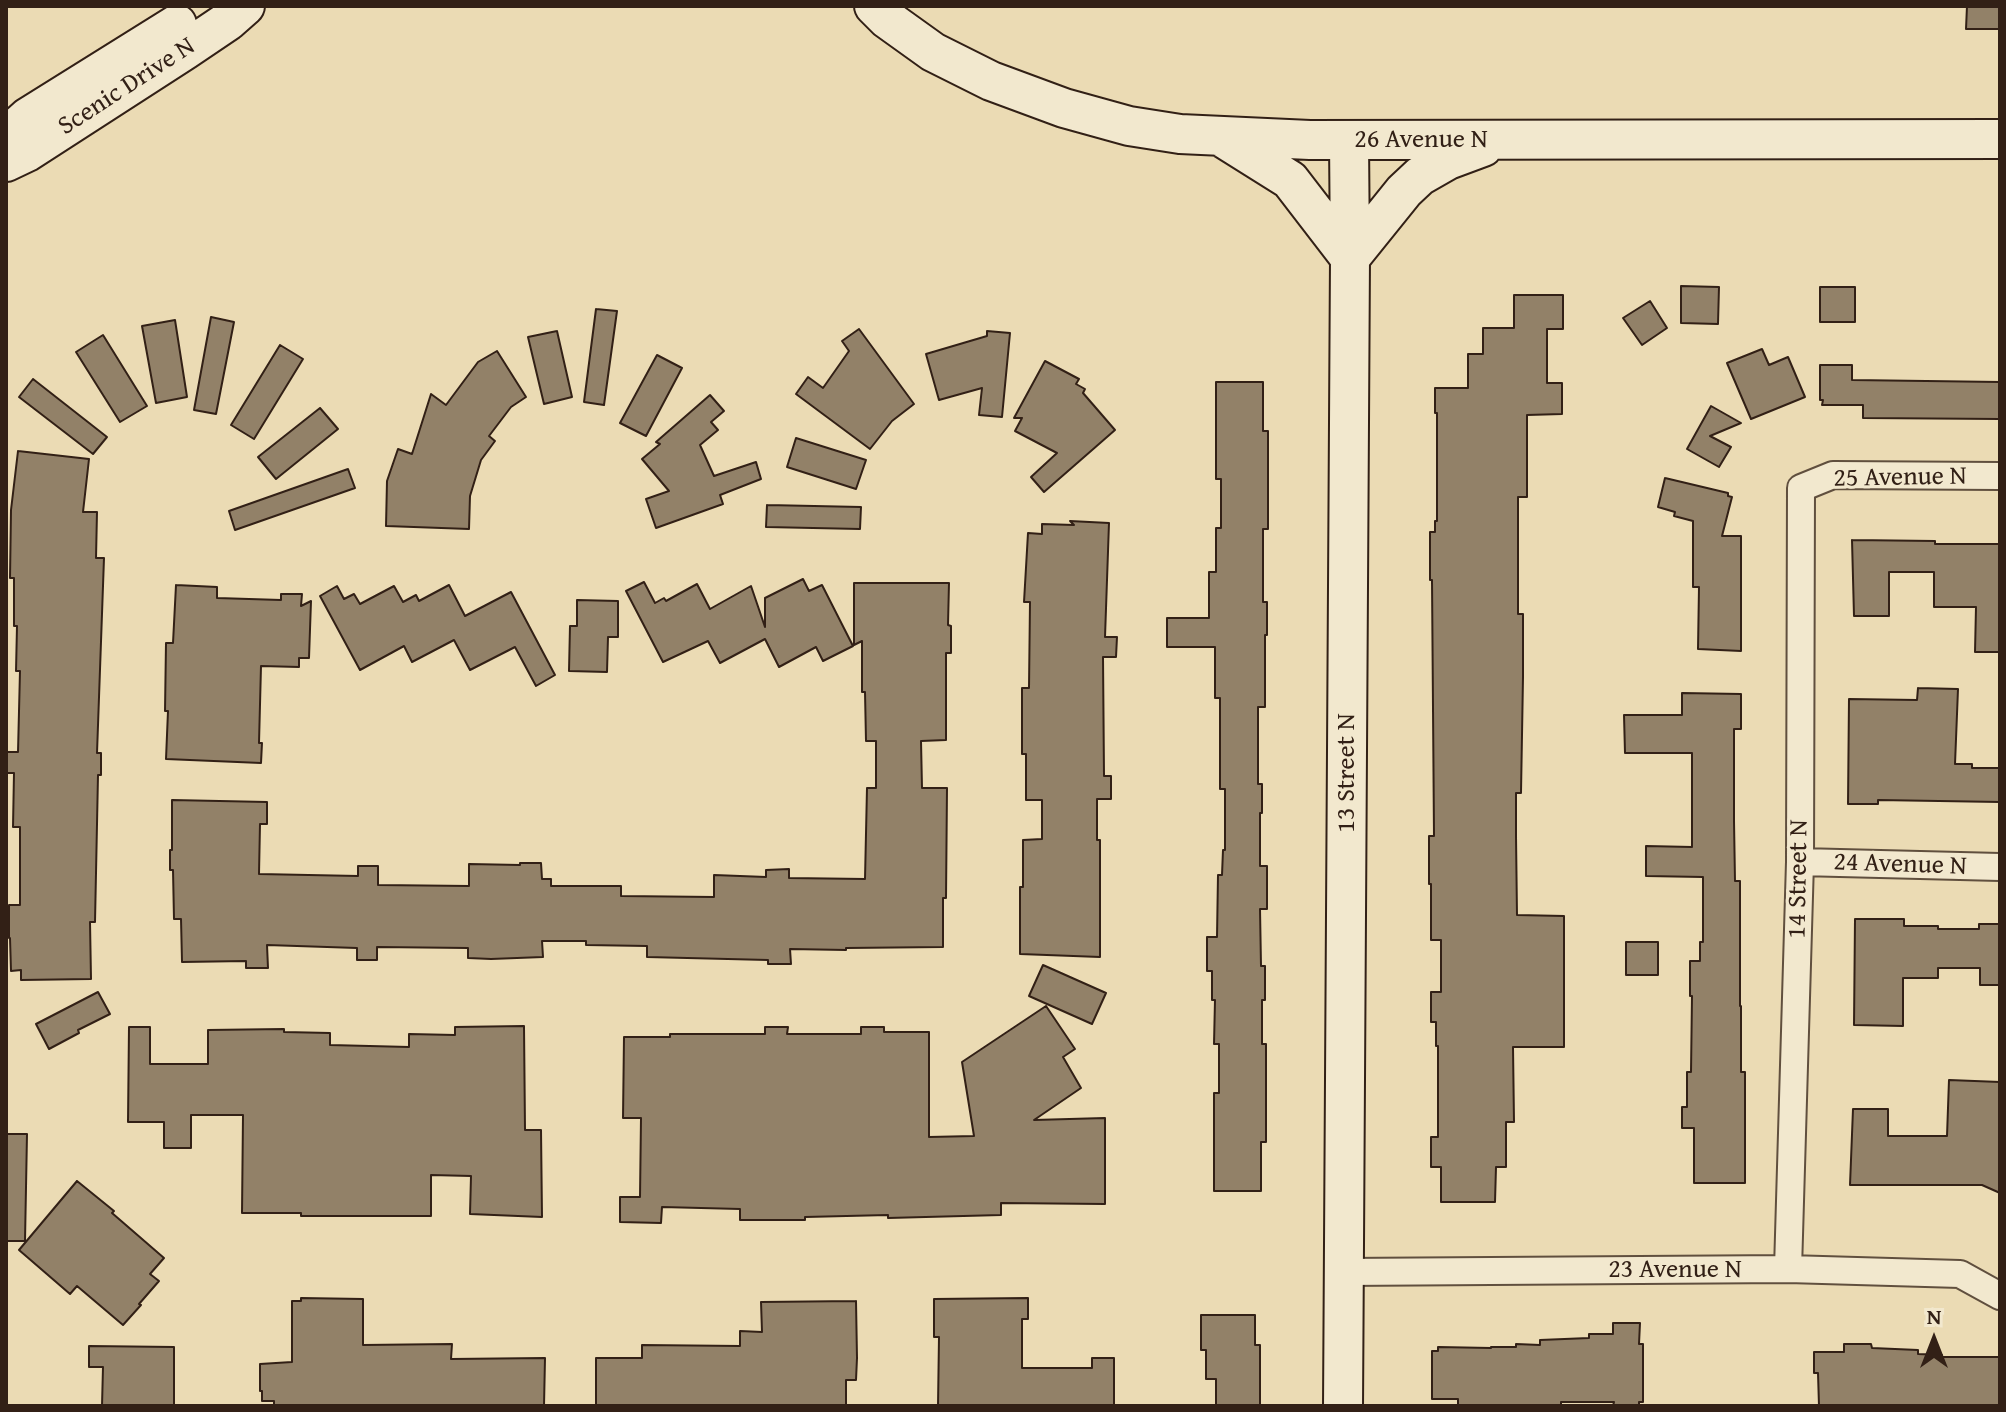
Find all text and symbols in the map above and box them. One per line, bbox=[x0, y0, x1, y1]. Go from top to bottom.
street label: Scenic Drive N bbox=[53, 31, 201, 143]
street label: 26 Avenue N bbox=[1354, 124, 1488, 156]
street label: 25 Avenue N bbox=[1833, 461, 1967, 495]
street label: 13 Street N bbox=[1331, 713, 1363, 833]
street label: 14 Street N bbox=[1782, 819, 1816, 939]
street label: 24 Avenue N bbox=[1833, 847, 1967, 883]
street label: 23 Avenue N bbox=[1608, 1254, 1742, 1286]
north arrow bbox=[1894, 1300, 1974, 1380]
text: N bbox=[1927, 1300, 1941, 1332]

